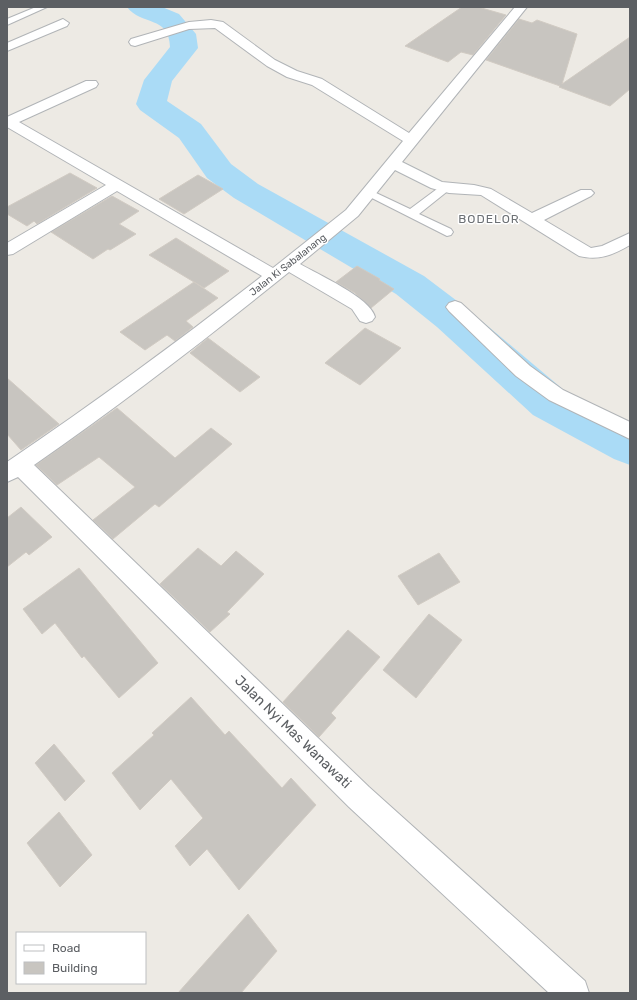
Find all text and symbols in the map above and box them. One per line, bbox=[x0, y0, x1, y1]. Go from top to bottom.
district label: BODELOR bbox=[458, 212, 520, 226]
street label: Jalan Ki Sabalanang bbox=[247, 231, 329, 299]
street label: Jalan Nyi Mas Wanawati bbox=[231, 672, 355, 792]
legend bbox=[16, 932, 146, 984]
text: Road bbox=[52, 941, 80, 955]
text: Building bbox=[52, 961, 98, 975]

